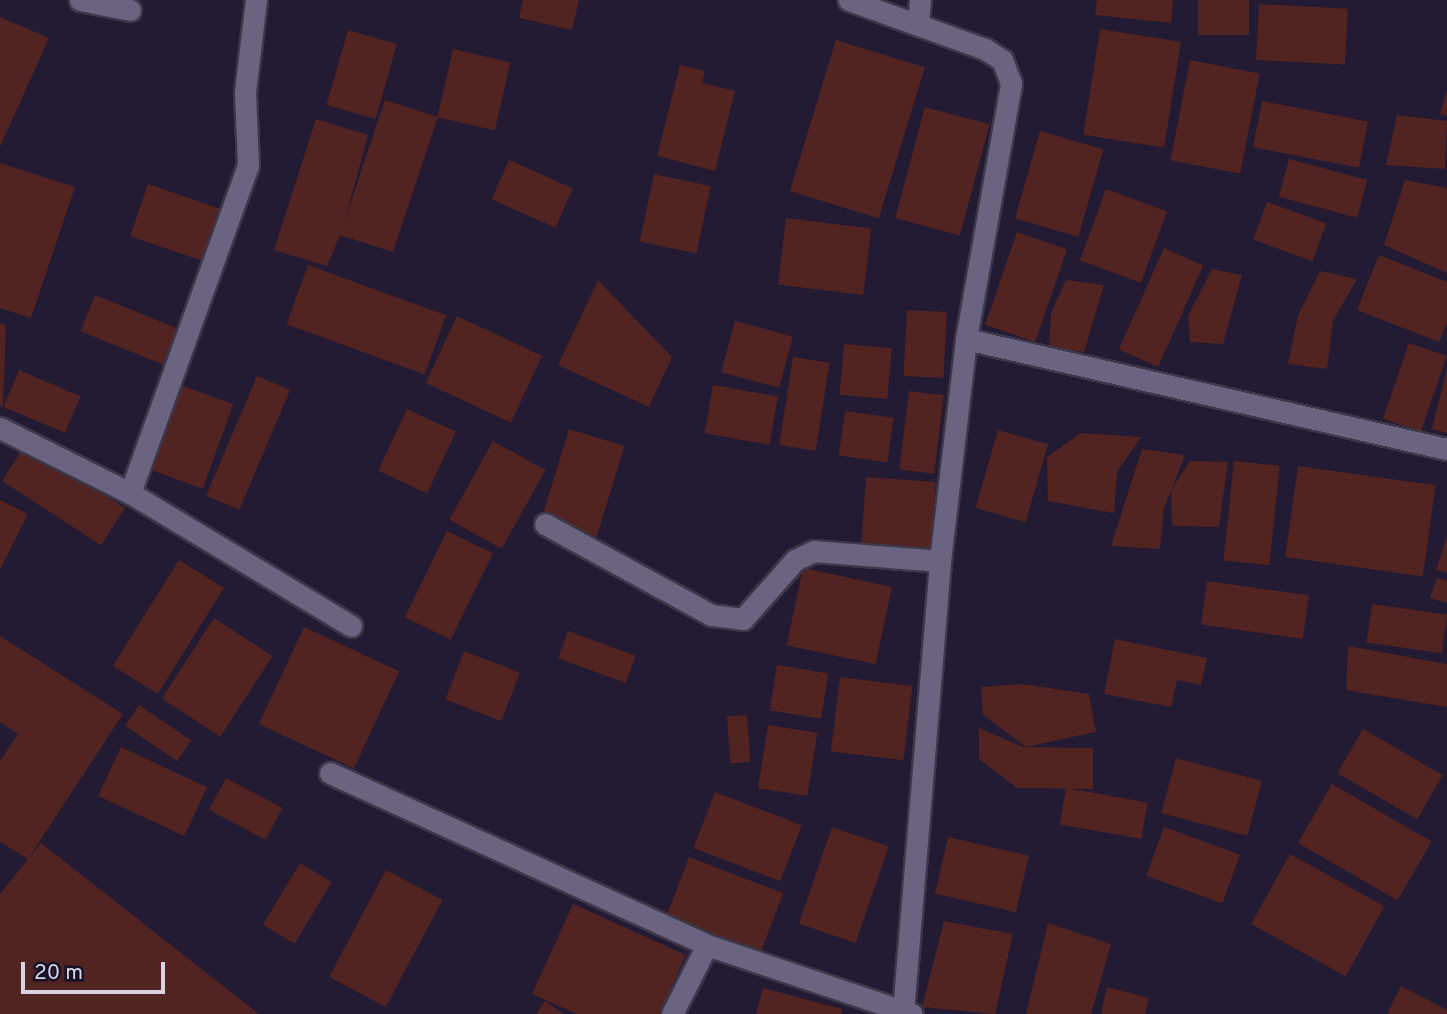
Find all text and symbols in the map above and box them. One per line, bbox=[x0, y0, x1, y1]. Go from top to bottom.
scale bar bbox=[24, 948, 168, 992]
text: 20 m bbox=[34, 960, 83, 987]

